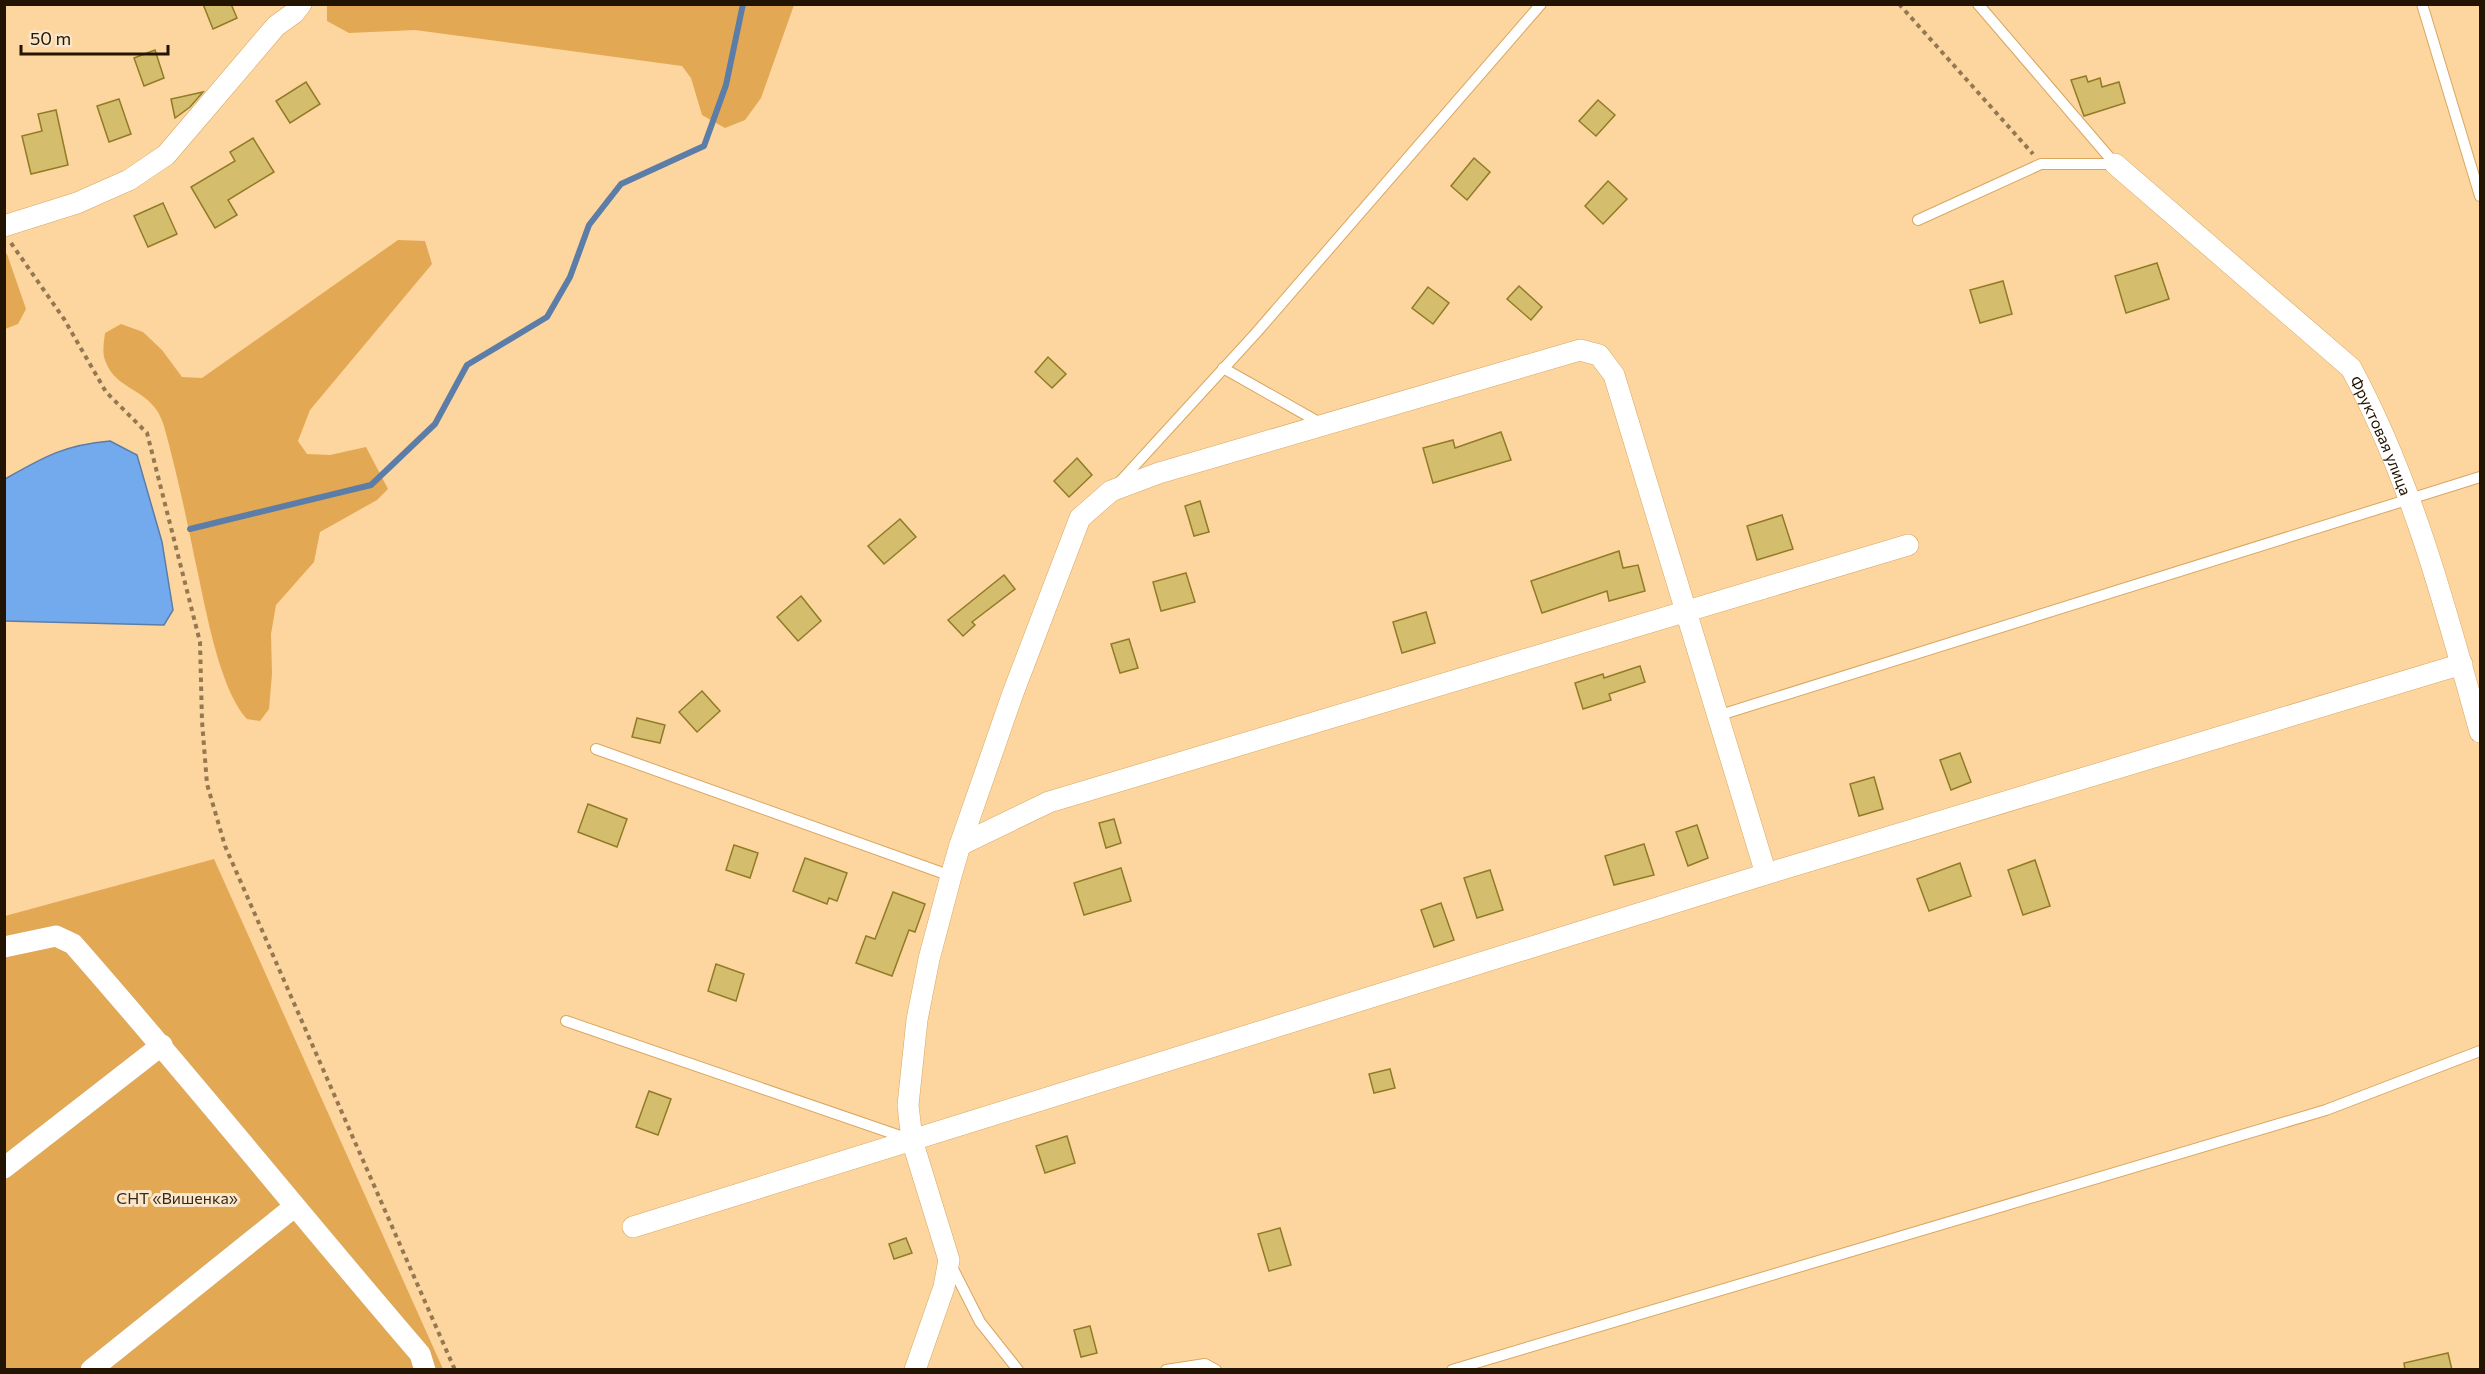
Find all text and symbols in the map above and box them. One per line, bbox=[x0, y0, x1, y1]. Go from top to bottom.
scale bar bbox=[21, 18, 168, 56]
text: 50 m bbox=[30, 27, 71, 49]
street label: Фруктовая улица bbox=[2347, 372, 2416, 498]
park label: СНТ «Вишенка» bbox=[116, 1188, 238, 1207]

